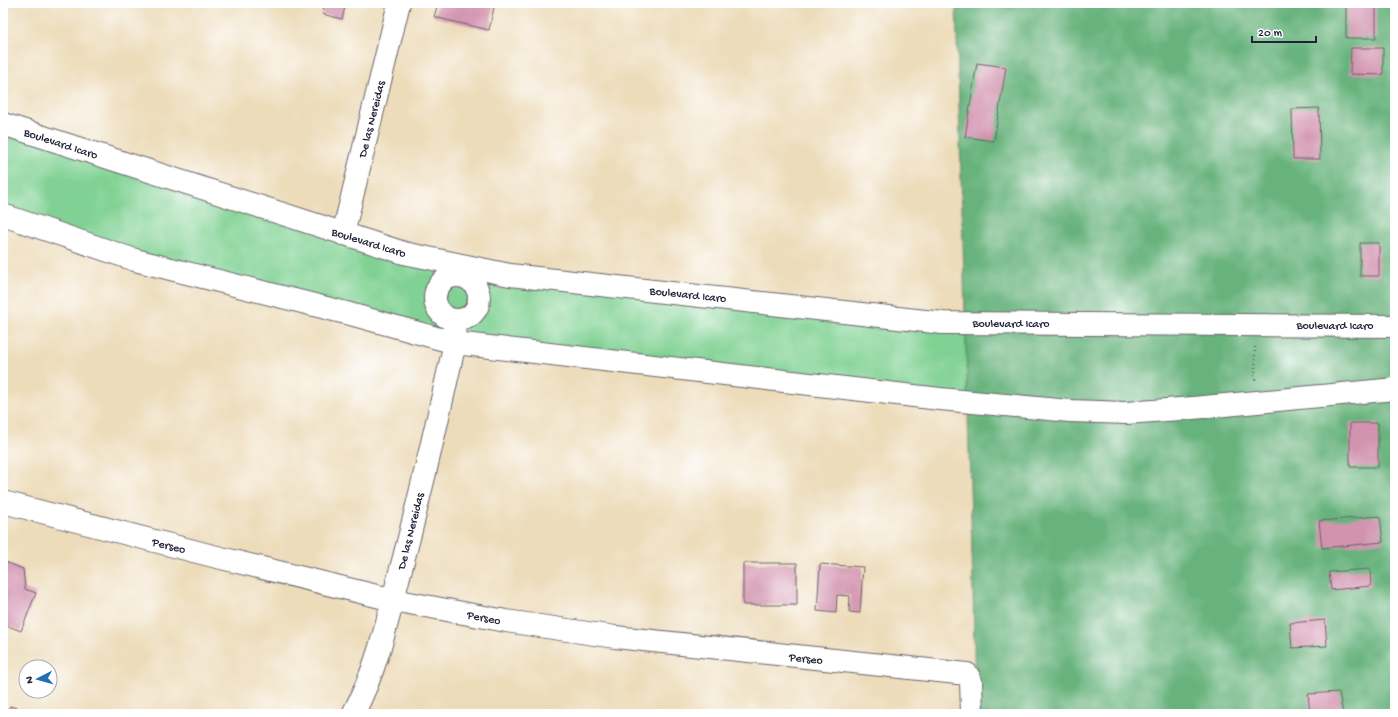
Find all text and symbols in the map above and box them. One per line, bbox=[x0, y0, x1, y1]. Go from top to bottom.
scale bar bbox=[1252, 18, 1316, 44]
text: 20 m bbox=[1258, 27, 1283, 41]
street label: De las Nereidas bbox=[356, 79, 389, 160]
street label: Boulevard Icaro bbox=[21, 126, 99, 163]
street label: Boulevard Icaro bbox=[329, 226, 407, 262]
street label: Boulevard Icaro bbox=[648, 285, 727, 307]
street label: Boulevard Icaro bbox=[971, 318, 1050, 332]
street label: Boulevard Icaro bbox=[1295, 320, 1374, 334]
street label: De las Nereidas bbox=[395, 491, 428, 572]
street label: Perseo bbox=[149, 536, 187, 558]
street label: Perseo bbox=[465, 609, 502, 629]
street label: Perseo bbox=[787, 651, 823, 669]
north arrow bbox=[18, 659, 58, 699]
text: N bbox=[24, 676, 36, 684]

